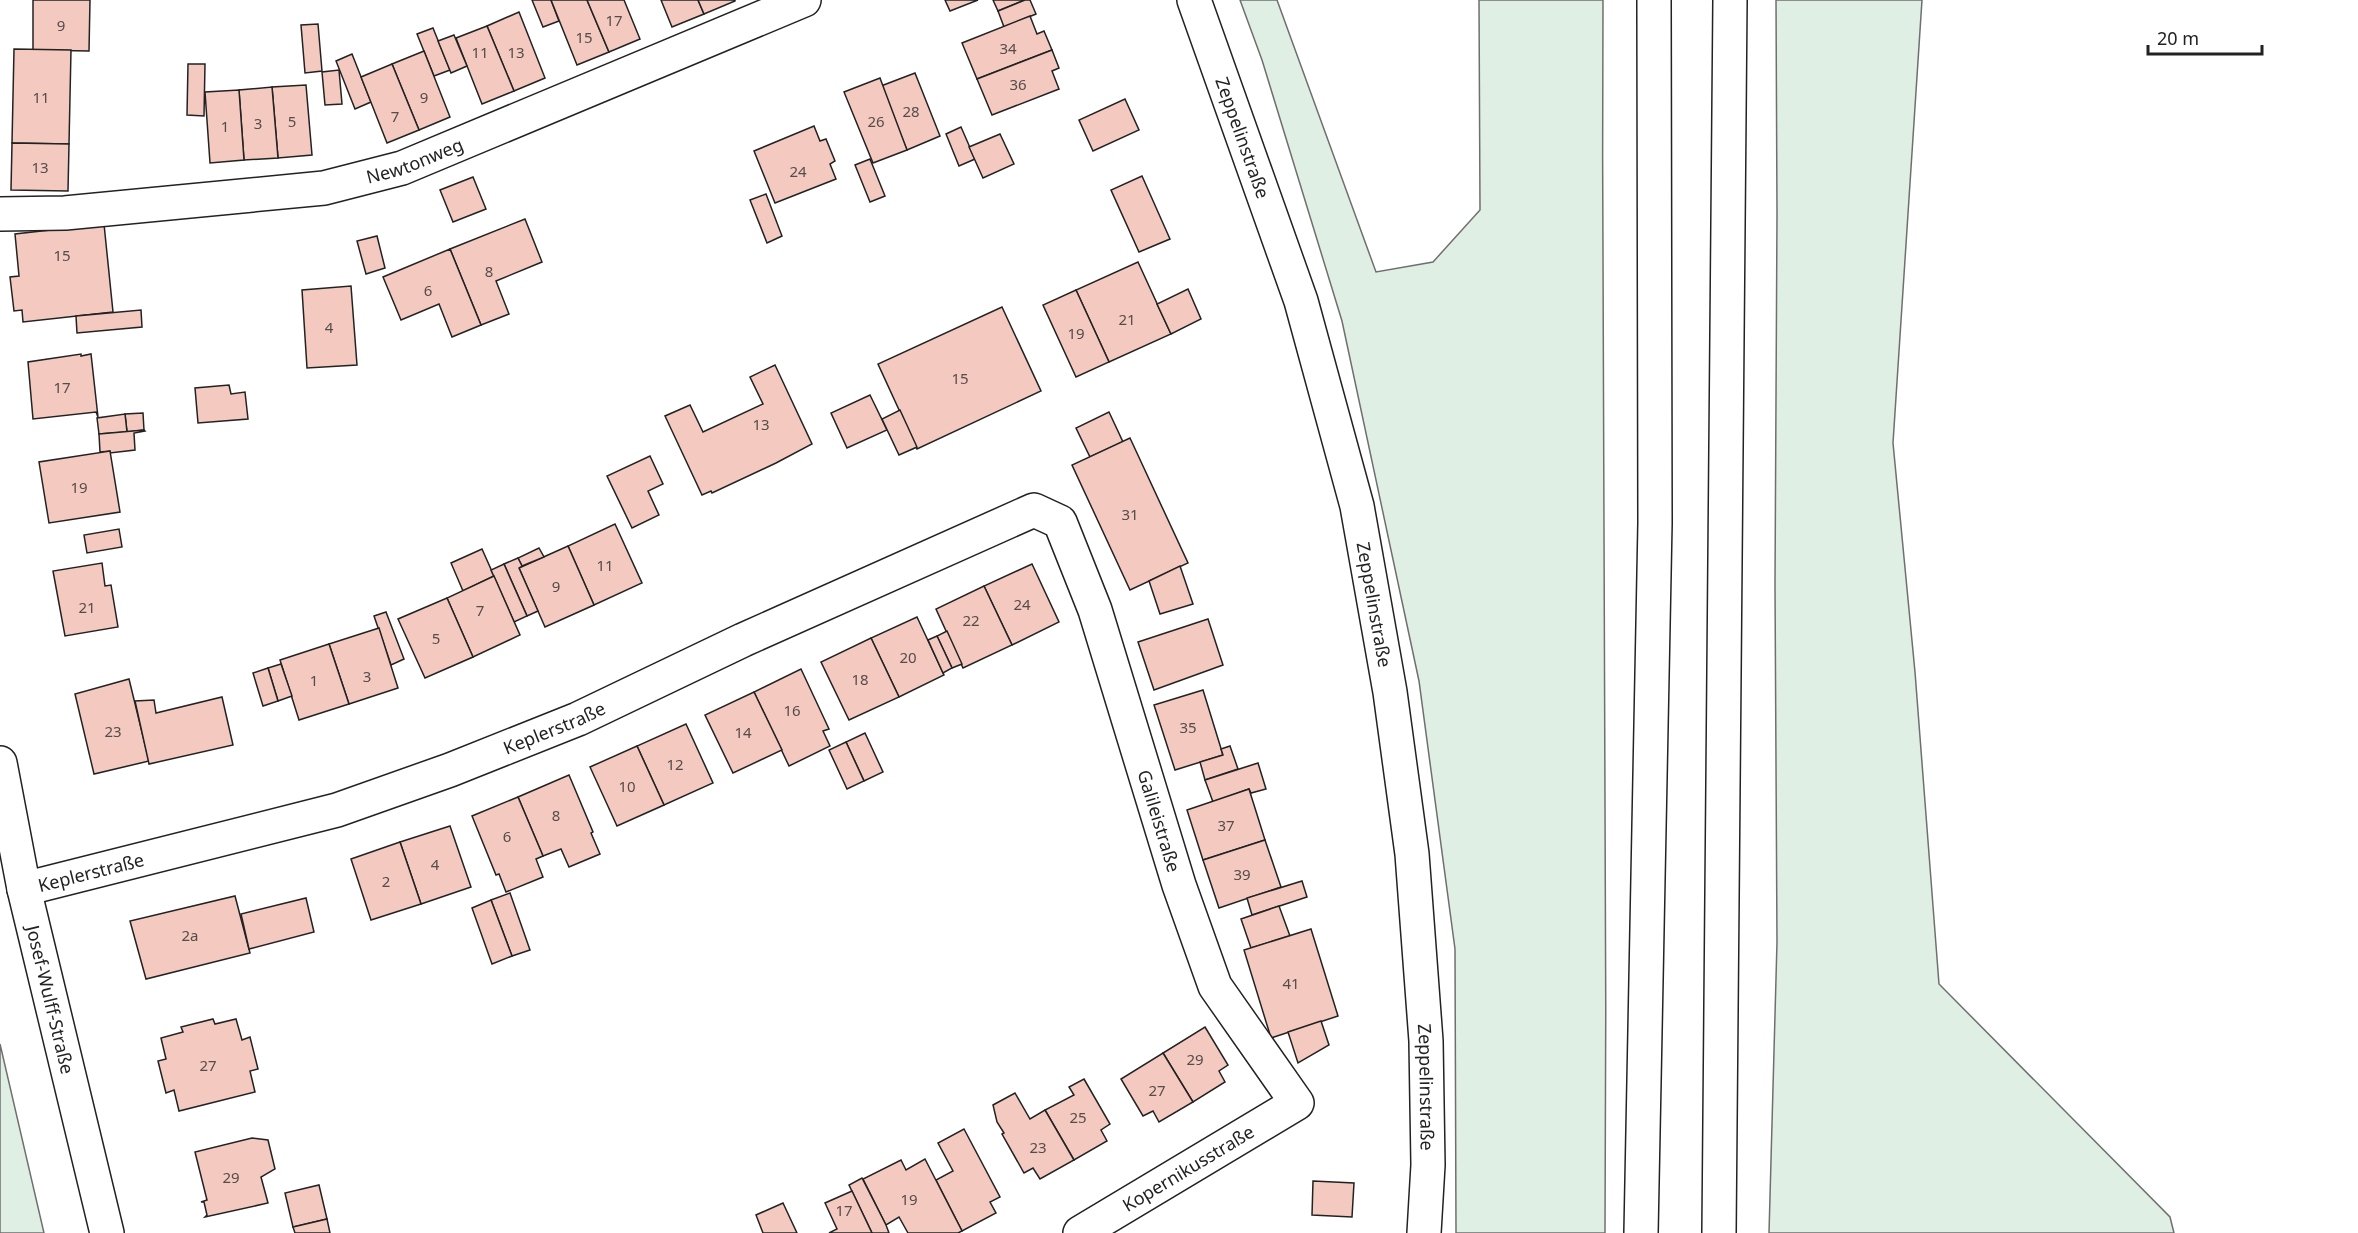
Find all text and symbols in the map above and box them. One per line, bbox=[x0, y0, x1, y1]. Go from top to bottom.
house number: 17 bbox=[605, 10, 623, 30]
house number: 9 bbox=[57, 15, 65, 35]
scale bar bbox=[2148, 18, 2262, 56]
text: 20 m bbox=[2157, 26, 2199, 50]
house number: 15 bbox=[575, 27, 593, 47]
house number: 34 bbox=[999, 38, 1017, 58]
house number: 11 bbox=[471, 42, 489, 62]
house number: 13 bbox=[507, 42, 525, 62]
house number: 36 bbox=[1009, 74, 1027, 94]
street label: Zeppelinstraße bbox=[1210, 74, 1275, 201]
house number: 11 bbox=[32, 87, 50, 107]
house number: 9 bbox=[420, 87, 428, 107]
house number: 28 bbox=[902, 101, 920, 121]
house number: 7 bbox=[391, 106, 399, 126]
house number: 5 bbox=[288, 111, 296, 131]
house number: 26 bbox=[867, 111, 885, 131]
house number: 3 bbox=[254, 113, 262, 133]
house number: 1 bbox=[221, 116, 229, 136]
street label: Newtonweg bbox=[364, 132, 467, 189]
house number: 13 bbox=[31, 157, 49, 177]
house number: 24 bbox=[789, 161, 807, 181]
house number: 15 bbox=[53, 245, 71, 265]
house number: 8 bbox=[485, 261, 493, 281]
house number: 6 bbox=[424, 280, 432, 300]
house number: 21 bbox=[1118, 309, 1136, 329]
house number: 4 bbox=[325, 317, 334, 337]
house number: 19 bbox=[1067, 323, 1085, 343]
house number: 15 bbox=[951, 368, 969, 388]
house number: 17 bbox=[53, 377, 71, 397]
house number: 13 bbox=[752, 414, 770, 434]
house number: 19 bbox=[70, 477, 88, 497]
house number: 31 bbox=[1121, 504, 1139, 524]
street label: Zeppelinstraße bbox=[1352, 540, 1397, 669]
house number: 11 bbox=[596, 555, 614, 575]
house number: 9 bbox=[552, 576, 560, 596]
house number: 24 bbox=[1013, 594, 1031, 614]
house number: 21 bbox=[78, 597, 96, 617]
house number: 7 bbox=[476, 600, 484, 620]
house number: 22 bbox=[962, 610, 980, 630]
house number: 5 bbox=[432, 628, 440, 648]
house number: 20 bbox=[899, 647, 917, 667]
house number: 3 bbox=[363, 666, 371, 686]
house number: 18 bbox=[851, 669, 869, 689]
house number: 1 bbox=[310, 670, 318, 690]
street label: Keplerstraße bbox=[500, 696, 609, 760]
house number: 16 bbox=[783, 700, 801, 720]
house number: 35 bbox=[1179, 717, 1197, 737]
house number: 23 bbox=[104, 721, 122, 741]
house number: 14 bbox=[734, 722, 752, 742]
house number: 12 bbox=[666, 754, 684, 774]
street label: Galileistraße bbox=[1132, 767, 1186, 875]
house number: 10 bbox=[618, 776, 636, 796]
house number: 8 bbox=[552, 805, 560, 825]
house number: 37 bbox=[1217, 815, 1235, 835]
house number: 6 bbox=[503, 826, 511, 846]
street label: Keplerstraße bbox=[35, 847, 146, 897]
house number: 4 bbox=[431, 854, 440, 874]
house number: 39 bbox=[1233, 864, 1251, 884]
house number: 2 bbox=[382, 871, 390, 891]
street label: Josef-Wulff-Straße bbox=[21, 921, 80, 1076]
house number: 2a bbox=[182, 925, 199, 945]
house number: 41 bbox=[1282, 973, 1300, 993]
street label: Zeppelinstraße bbox=[1413, 1023, 1440, 1151]
house number: 29 bbox=[1186, 1049, 1204, 1069]
house number: 27 bbox=[199, 1055, 217, 1075]
house number: 27 bbox=[1148, 1080, 1166, 1100]
house number: 25 bbox=[1069, 1107, 1087, 1127]
street label: Kopernikusstraße bbox=[1118, 1119, 1258, 1217]
house number: 23 bbox=[1029, 1137, 1047, 1157]
house number: 29 bbox=[222, 1167, 240, 1187]
house number: 19 bbox=[900, 1189, 918, 1209]
house number: 17 bbox=[835, 1200, 853, 1220]

